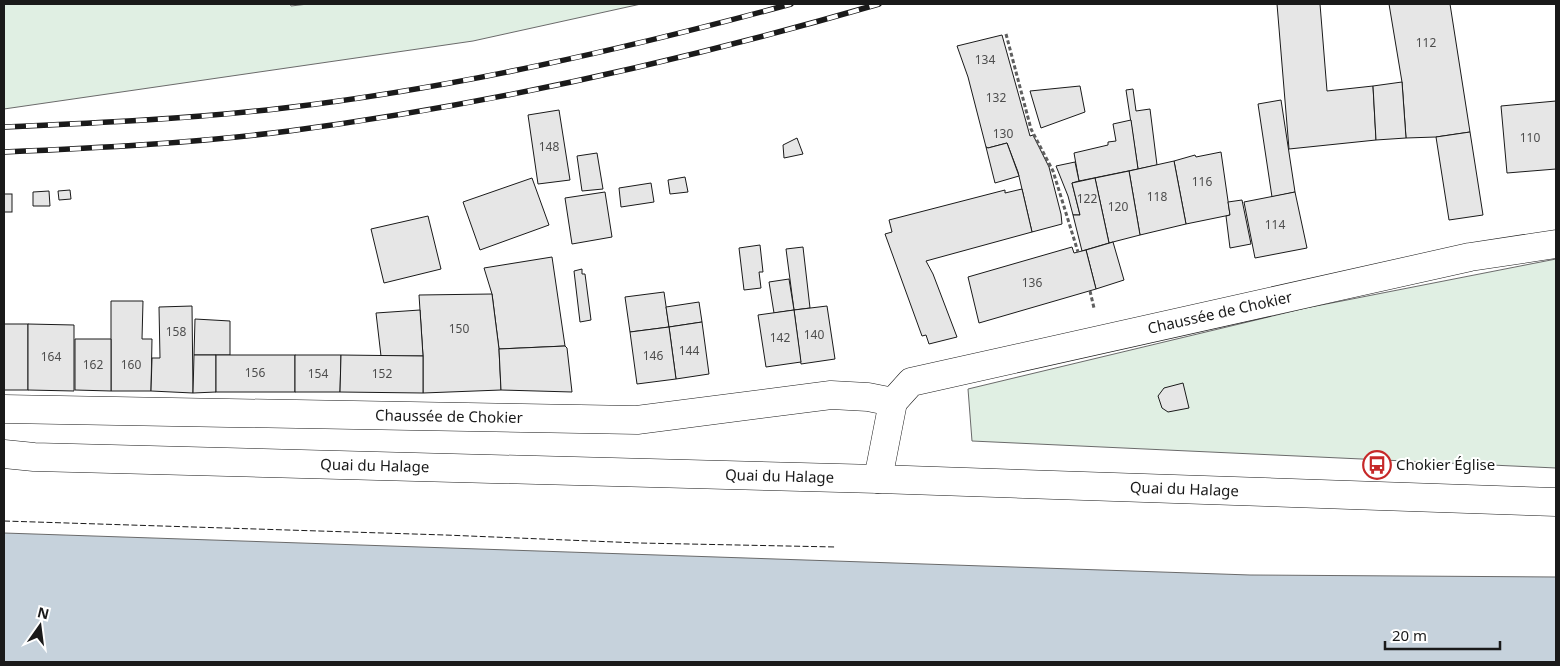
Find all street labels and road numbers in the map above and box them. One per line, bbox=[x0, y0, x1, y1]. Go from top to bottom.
street label: Chaussée de Chokier bbox=[1146, 286, 1294, 338]
street label: Chaussée de Chokier bbox=[375, 404, 523, 427]
street label: Quai du Halage bbox=[320, 453, 430, 476]
street label: Quai du Halage bbox=[725, 464, 834, 487]
street label: Quai du Halage bbox=[1130, 477, 1239, 500]

